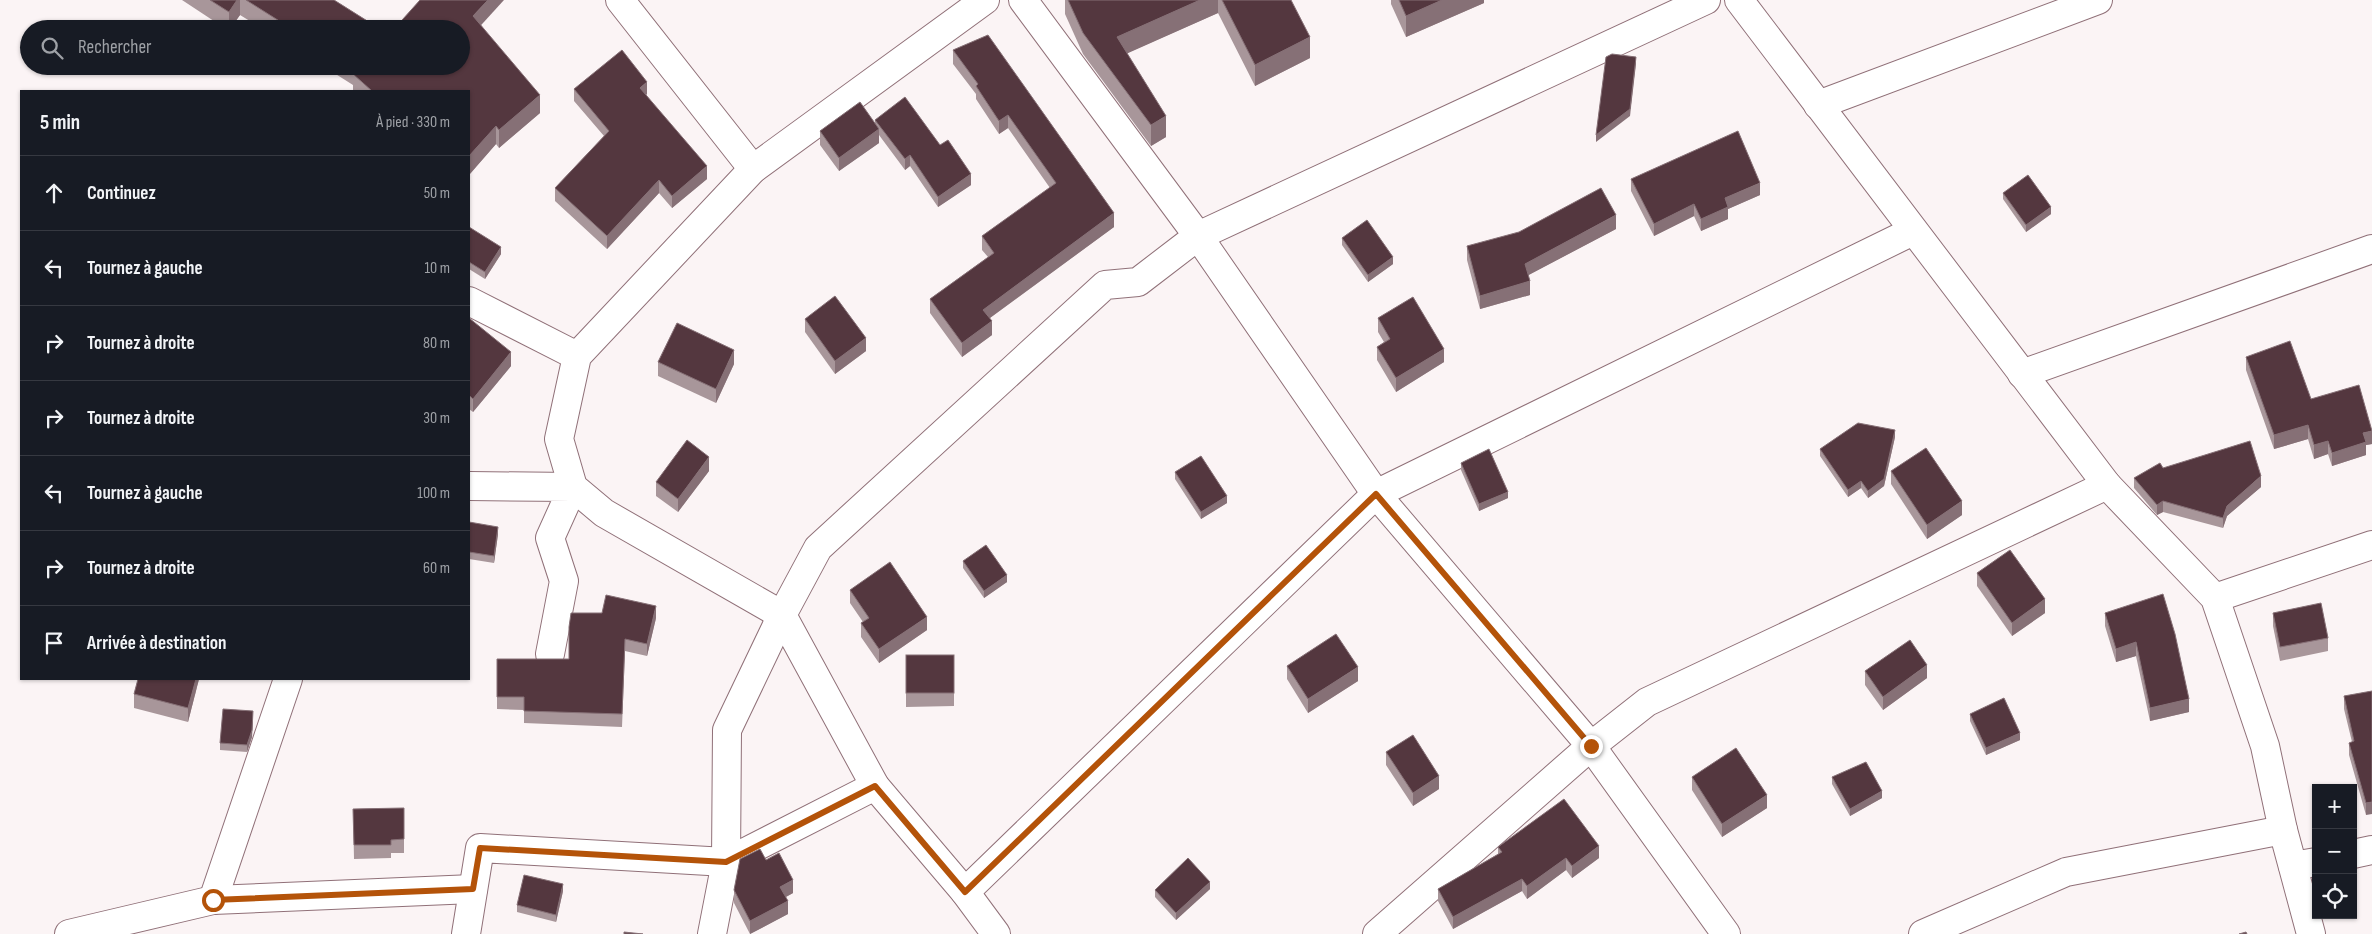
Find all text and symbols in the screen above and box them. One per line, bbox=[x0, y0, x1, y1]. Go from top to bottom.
search box bbox=[20, 20, 470, 75]
icon: search bbox=[38, 34, 66, 62]
text: Rechercher bbox=[78, 36, 152, 59]
text: 5 min bbox=[40, 110, 80, 135]
text: À pied · 330 m bbox=[376, 113, 450, 132]
icon: ahead bbox=[40, 179, 68, 207]
text: Continuez bbox=[87, 182, 156, 205]
text: 50 m bbox=[424, 184, 450, 203]
icon: left bbox=[40, 254, 68, 282]
text: Tournez à gauche bbox=[87, 257, 203, 280]
text: 10 m bbox=[424, 259, 450, 278]
icon: right bbox=[40, 329, 68, 357]
text: Tournez à droite bbox=[87, 332, 195, 355]
text: 80 m bbox=[423, 334, 450, 353]
icon: right bbox=[40, 404, 68, 432]
text: Tournez à droite bbox=[87, 407, 195, 430]
text: 30 m bbox=[423, 409, 450, 428]
icon: left bbox=[40, 479, 68, 507]
text: Tournez à gauche bbox=[87, 482, 203, 505]
text: 100 m bbox=[417, 484, 450, 503]
icon: right bbox=[40, 554, 68, 582]
text: Tournez à droite bbox=[87, 557, 195, 580]
text: 60 m bbox=[423, 559, 450, 578]
icon: arrive bbox=[40, 629, 68, 657]
text: Arrivée à destination bbox=[87, 632, 227, 655]
route end bbox=[1580, 735, 1603, 758]
map controls bbox=[2312, 784, 2357, 919]
button: + bbox=[2312, 784, 2357, 829]
button: − bbox=[2312, 829, 2357, 874]
button: locate bbox=[2312, 874, 2357, 919]
route start bbox=[202, 889, 225, 912]

